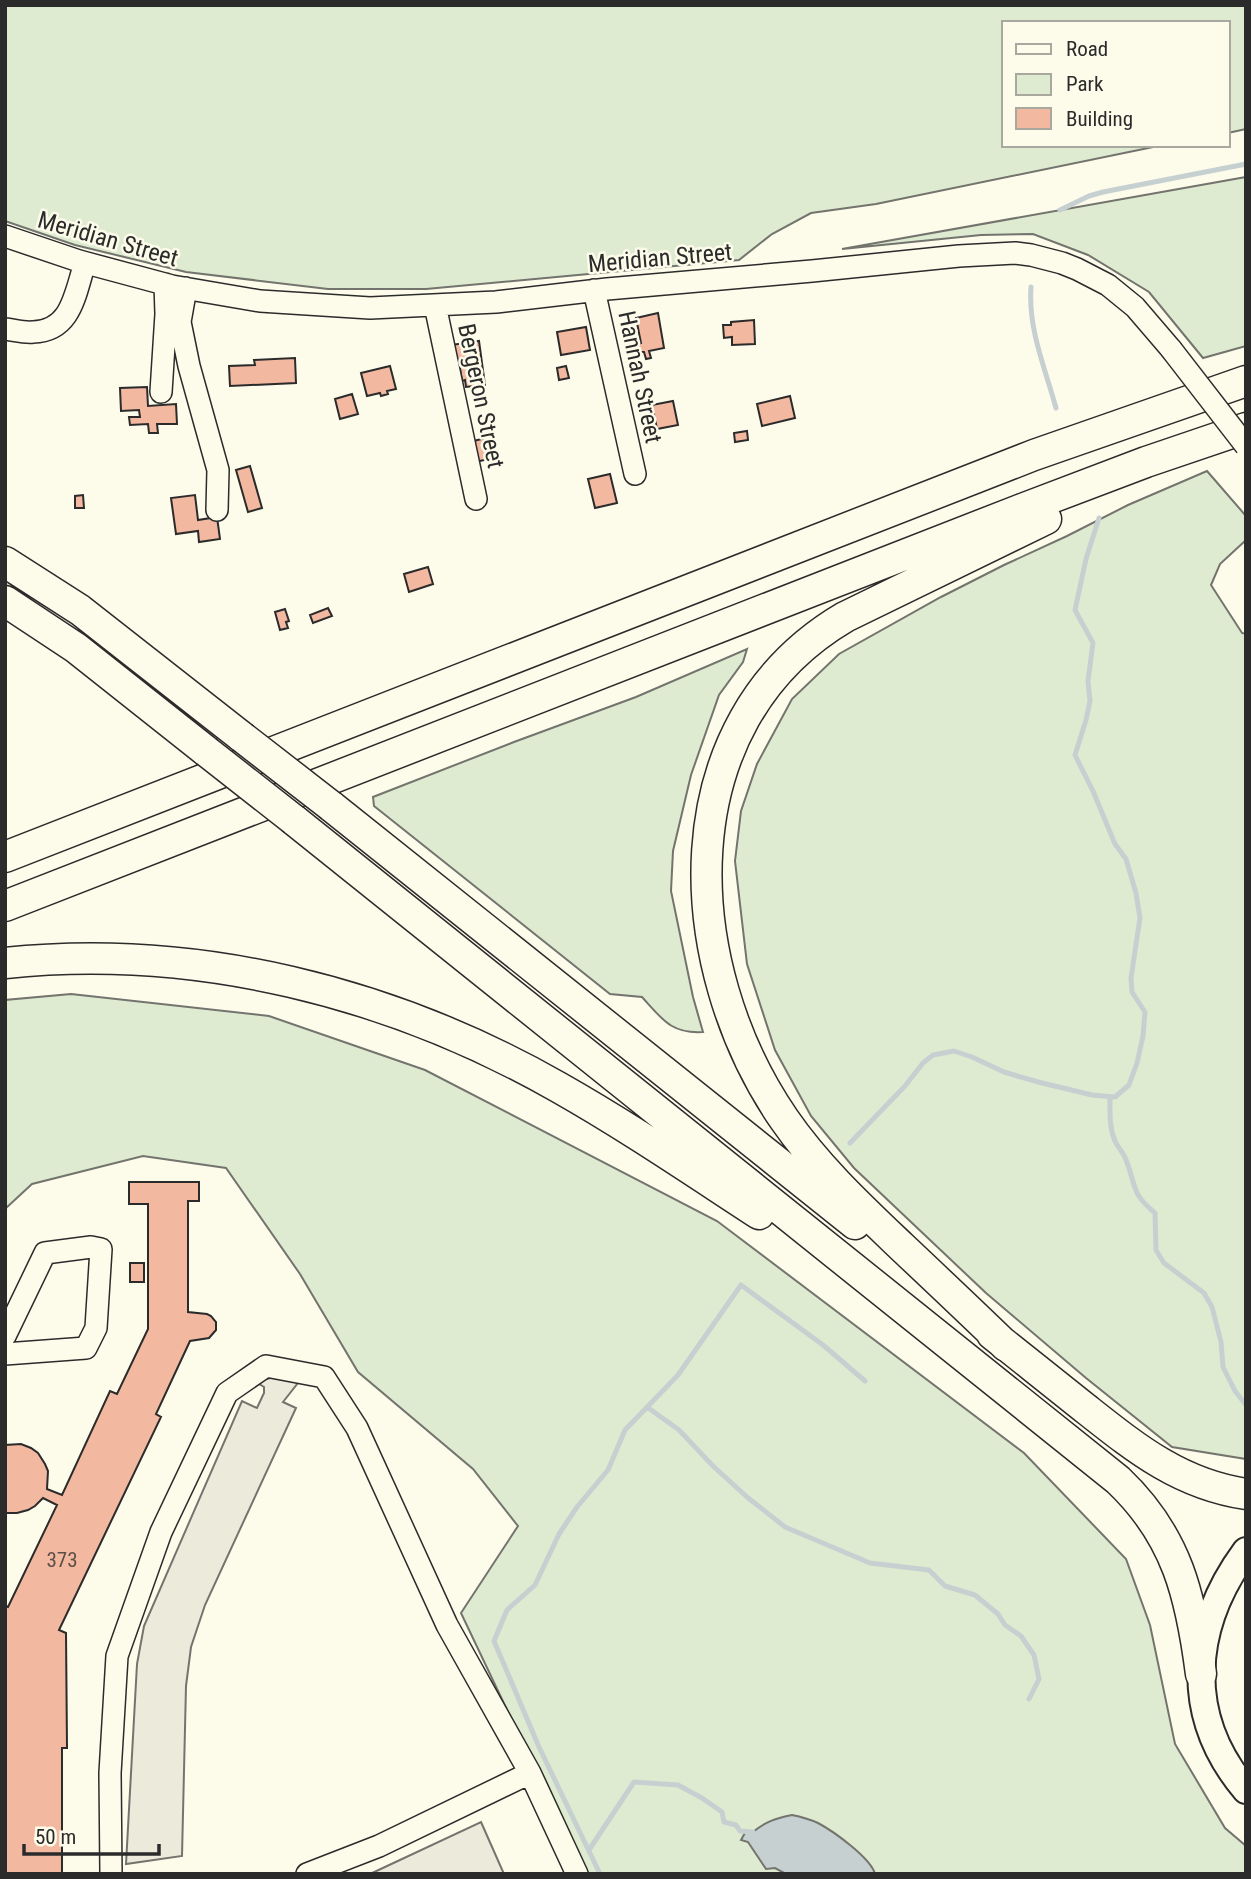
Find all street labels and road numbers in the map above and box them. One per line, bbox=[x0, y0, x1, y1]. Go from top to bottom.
street label: Meridian Street bbox=[35, 206, 181, 272]
street label: Meridian Street bbox=[587, 238, 733, 278]
street label: Hannah Street bbox=[612, 308, 668, 446]
street label: Bergeron Street bbox=[452, 321, 510, 471]

